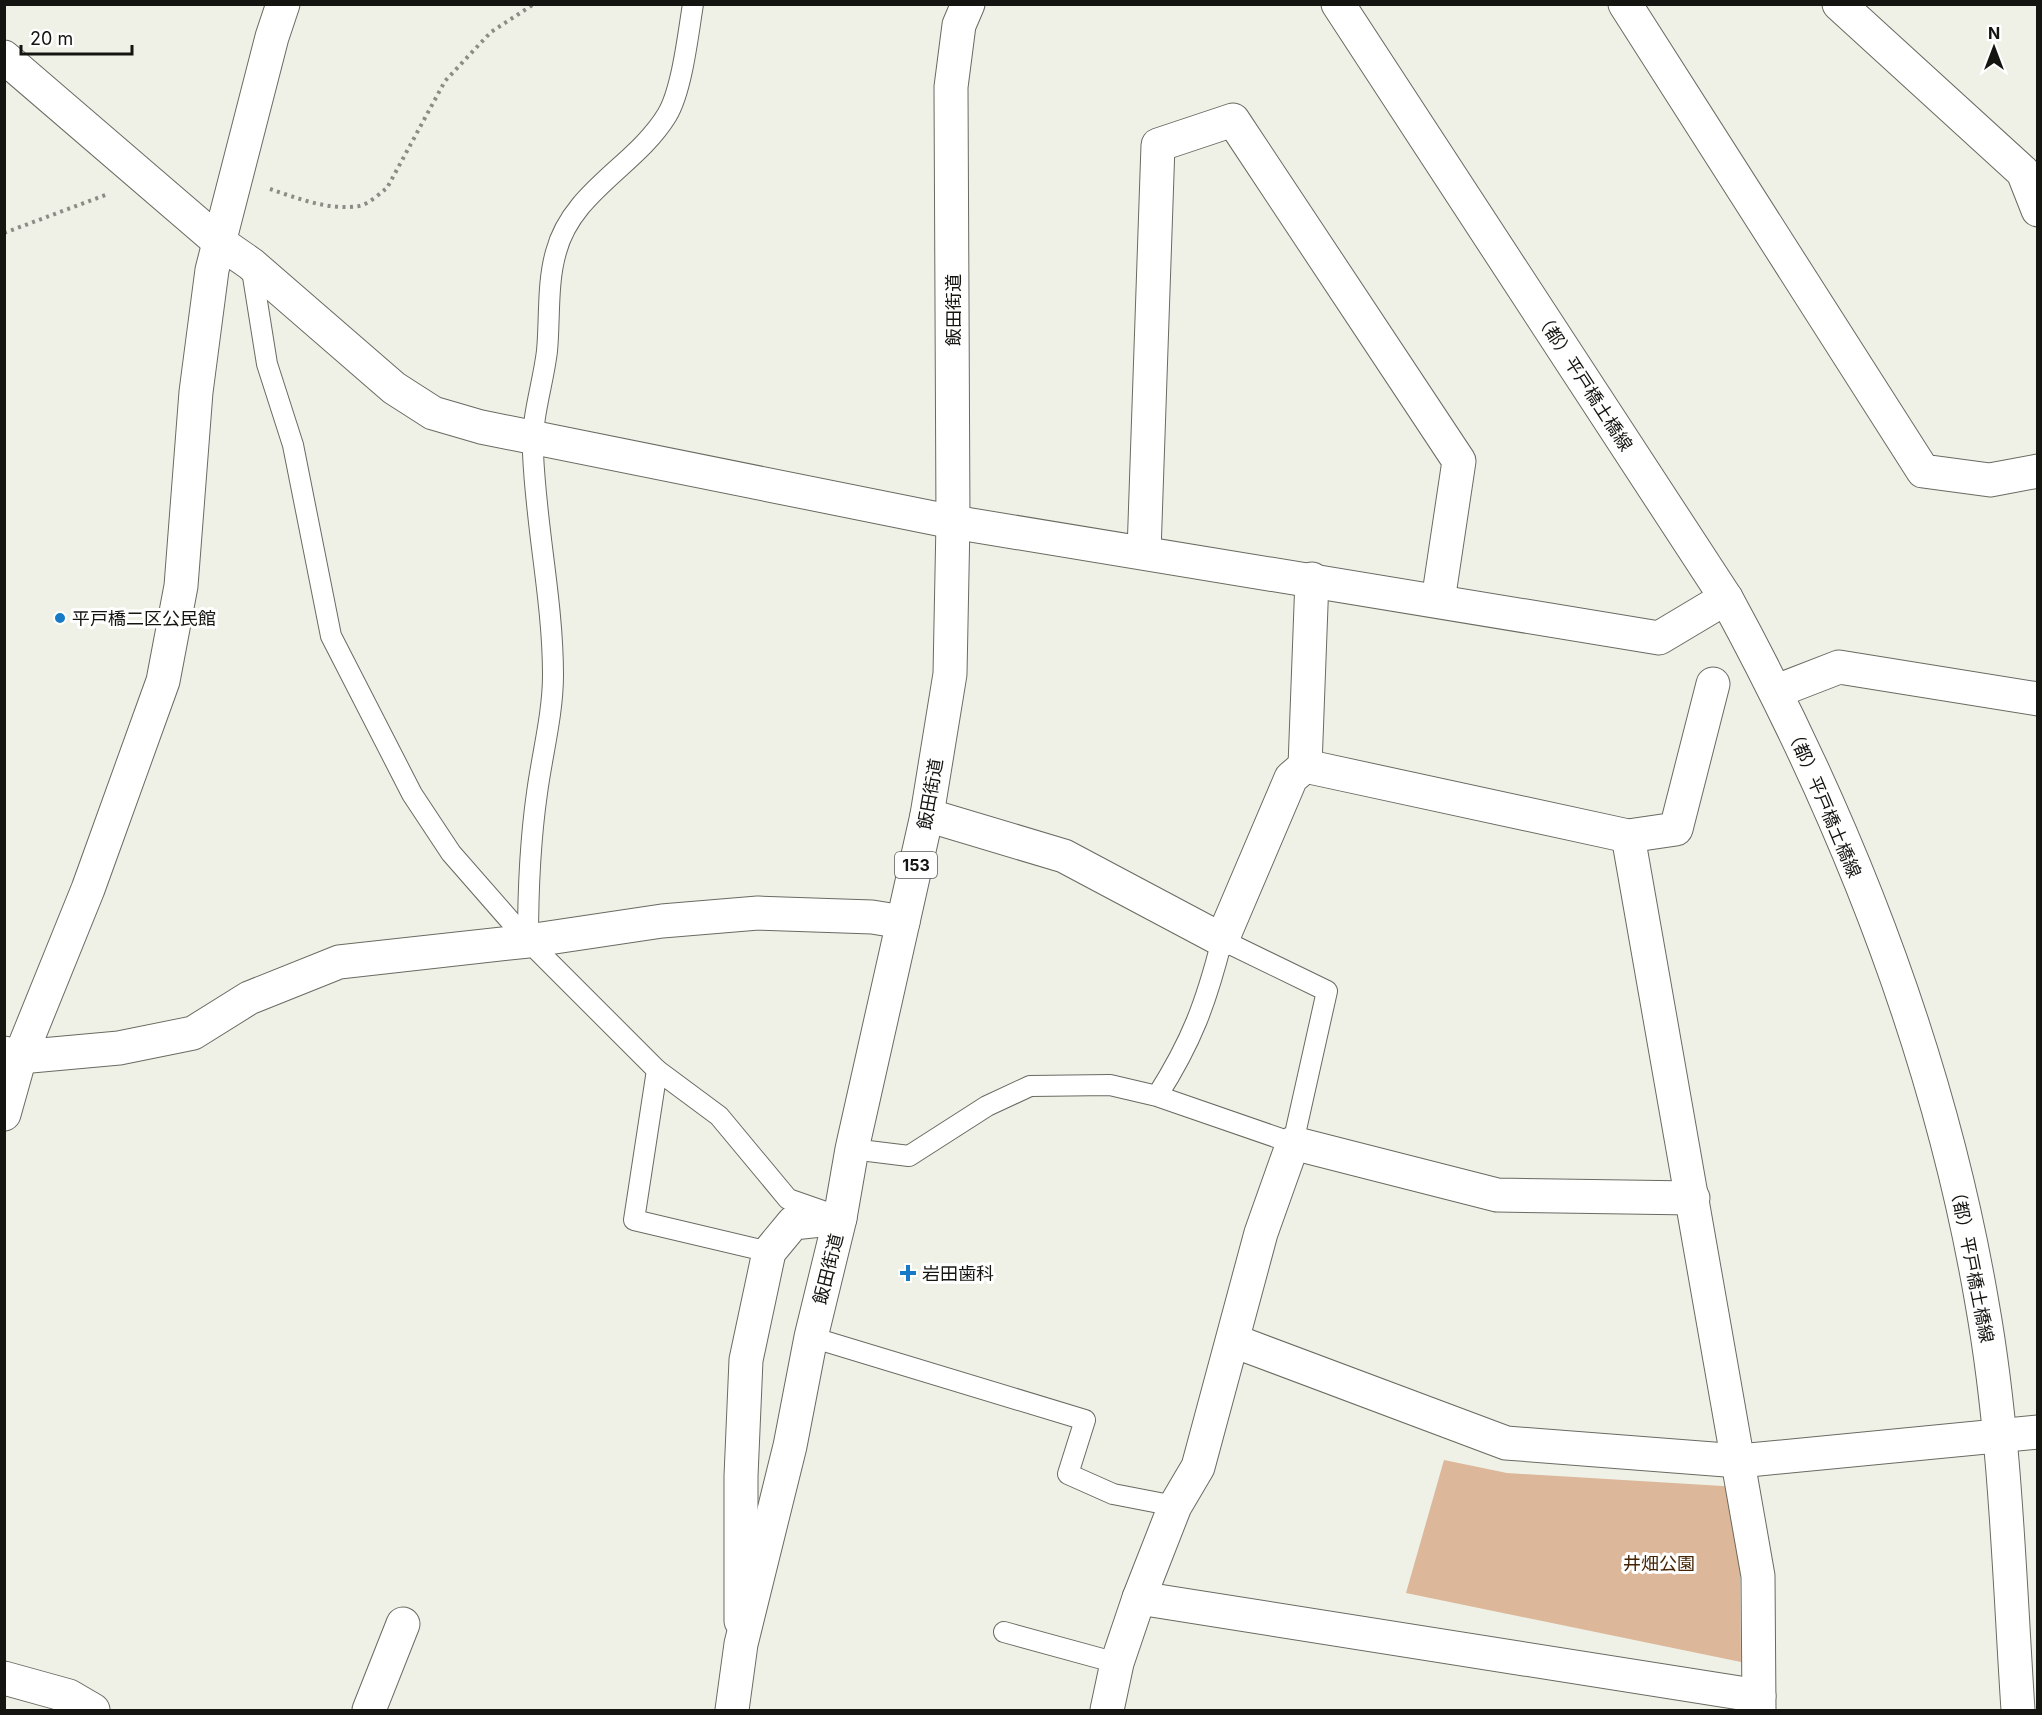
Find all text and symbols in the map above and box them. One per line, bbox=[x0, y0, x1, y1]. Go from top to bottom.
scale bar bbox=[21, 18, 132, 56]
north arrow bbox=[1964, 18, 2024, 78]
text: N bbox=[1988, 23, 2000, 43]
text: 20 m bbox=[30, 28, 73, 49]
street label: 飯田街道 bbox=[943, 274, 964, 346]
street label: （都）平戸橋土橋線 bbox=[1531, 307, 1637, 455]
place label: 平戸橋二区公民館 bbox=[72, 608, 216, 629]
marker: 平戸橋二区公民館 bbox=[53, 611, 67, 625]
street label: （都）平戸橋土橋線 bbox=[1783, 723, 1865, 881]
street label: 飯田街道 bbox=[913, 757, 947, 831]
road number: 153 bbox=[895, 852, 937, 878]
street label: （都）平戸橋土橋線 bbox=[1946, 1181, 1998, 1345]
street label: 飯田街道 bbox=[809, 1232, 847, 1306]
place label: 岩田歯科 bbox=[922, 1263, 994, 1284]
marker: 岩田歯科 bbox=[899, 1264, 917, 1282]
park label: 井畑公園 bbox=[1623, 1553, 1695, 1574]

